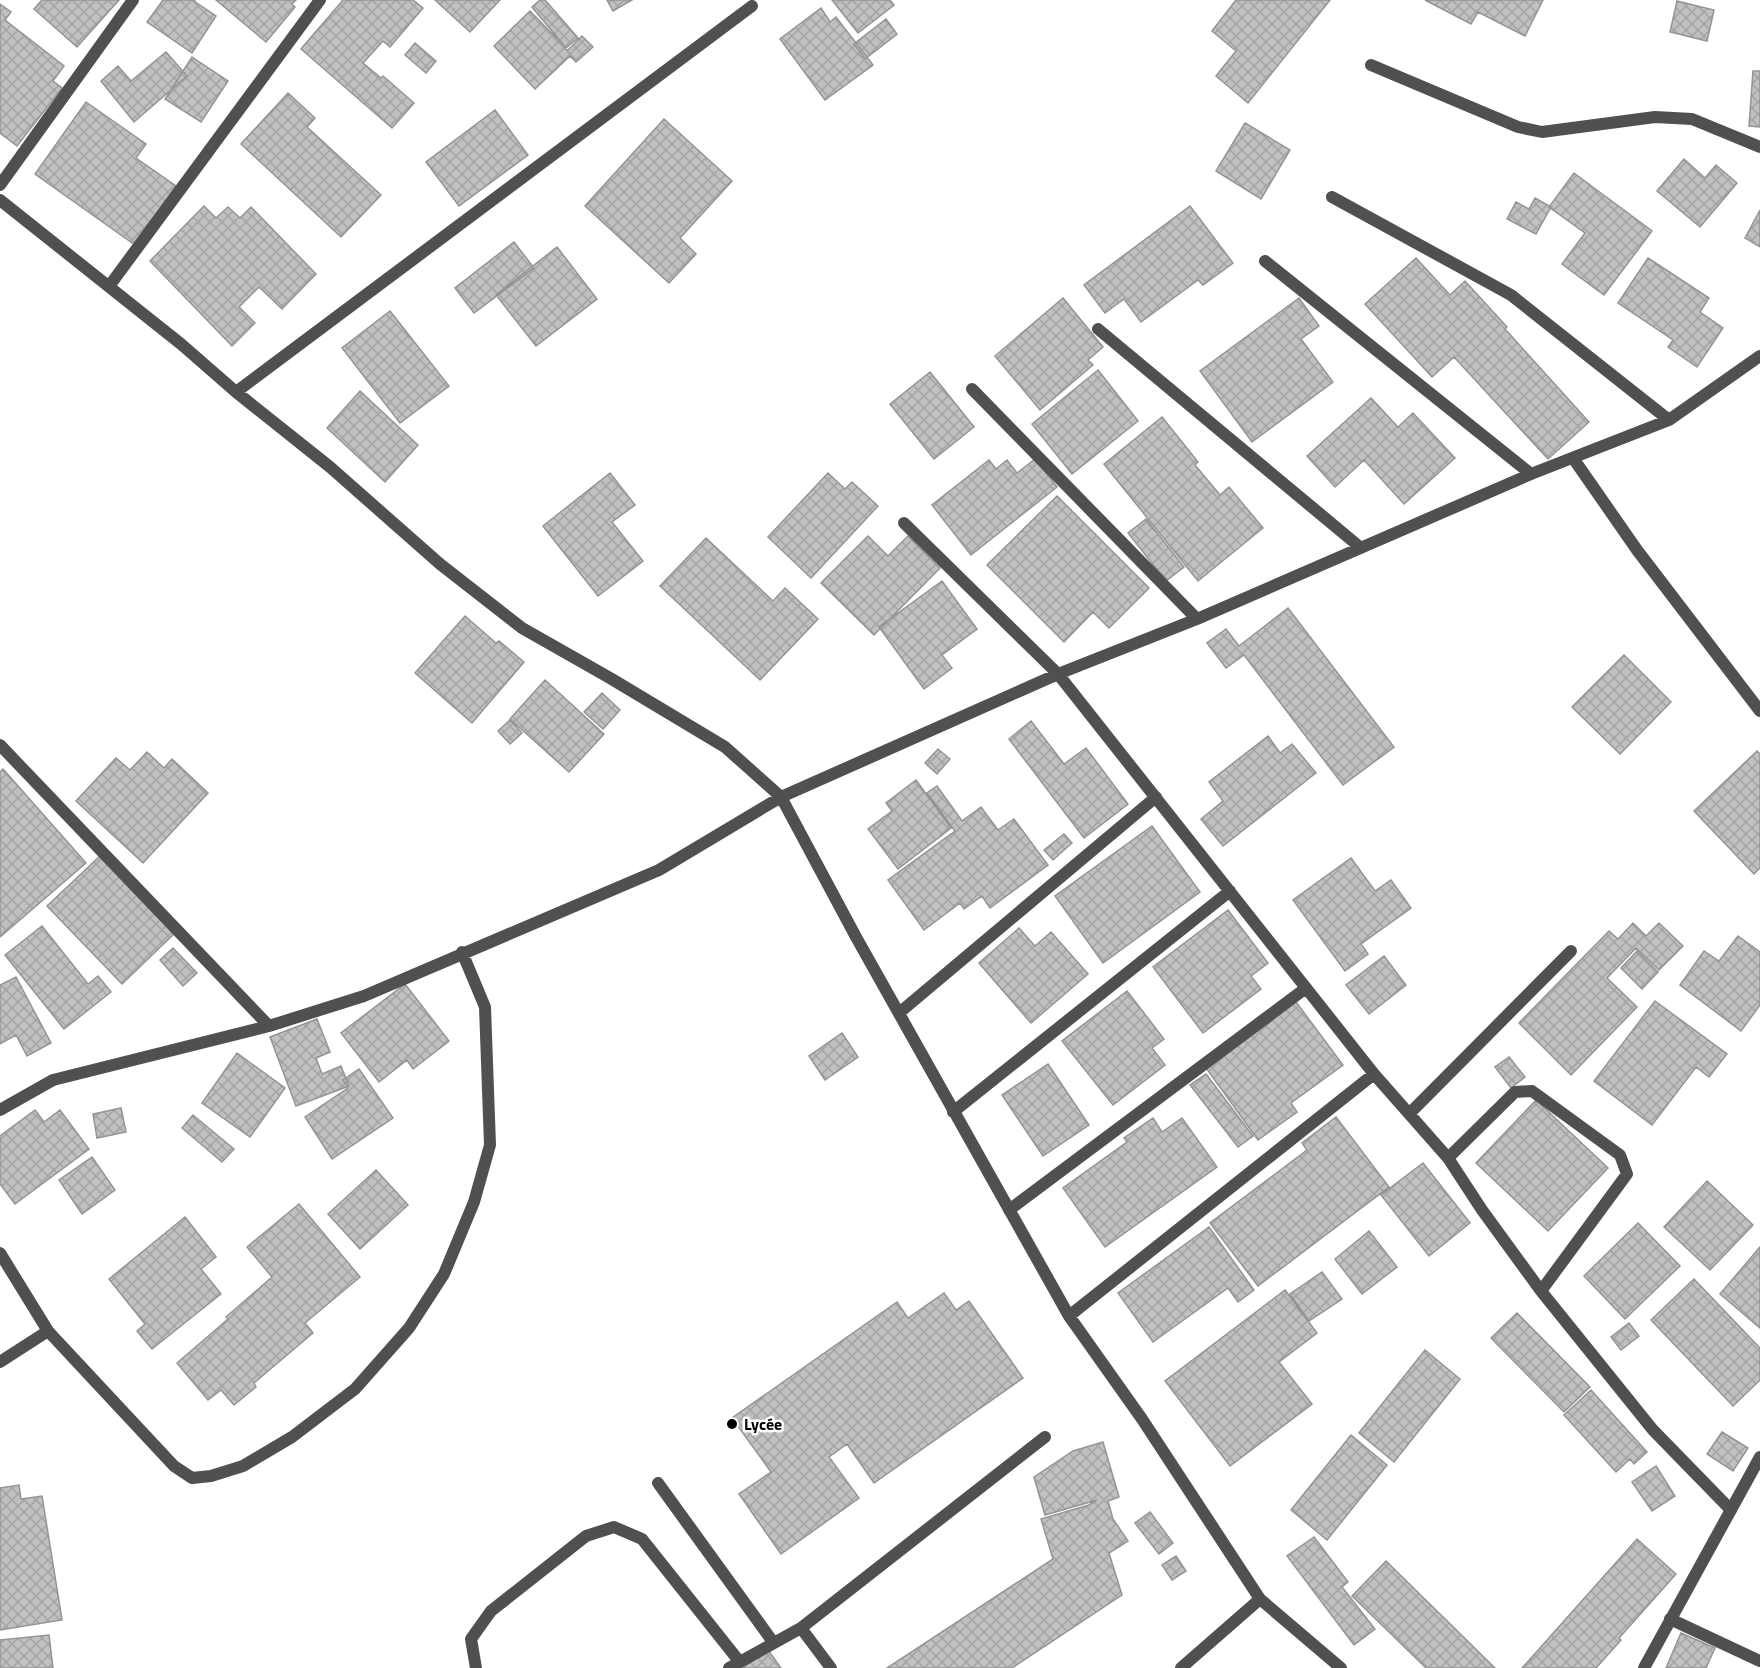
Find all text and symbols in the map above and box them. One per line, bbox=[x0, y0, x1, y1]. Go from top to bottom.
place label: Lycée bbox=[744, 1412, 782, 1436]
marker: Lycée bbox=[725, 1417, 739, 1431]

